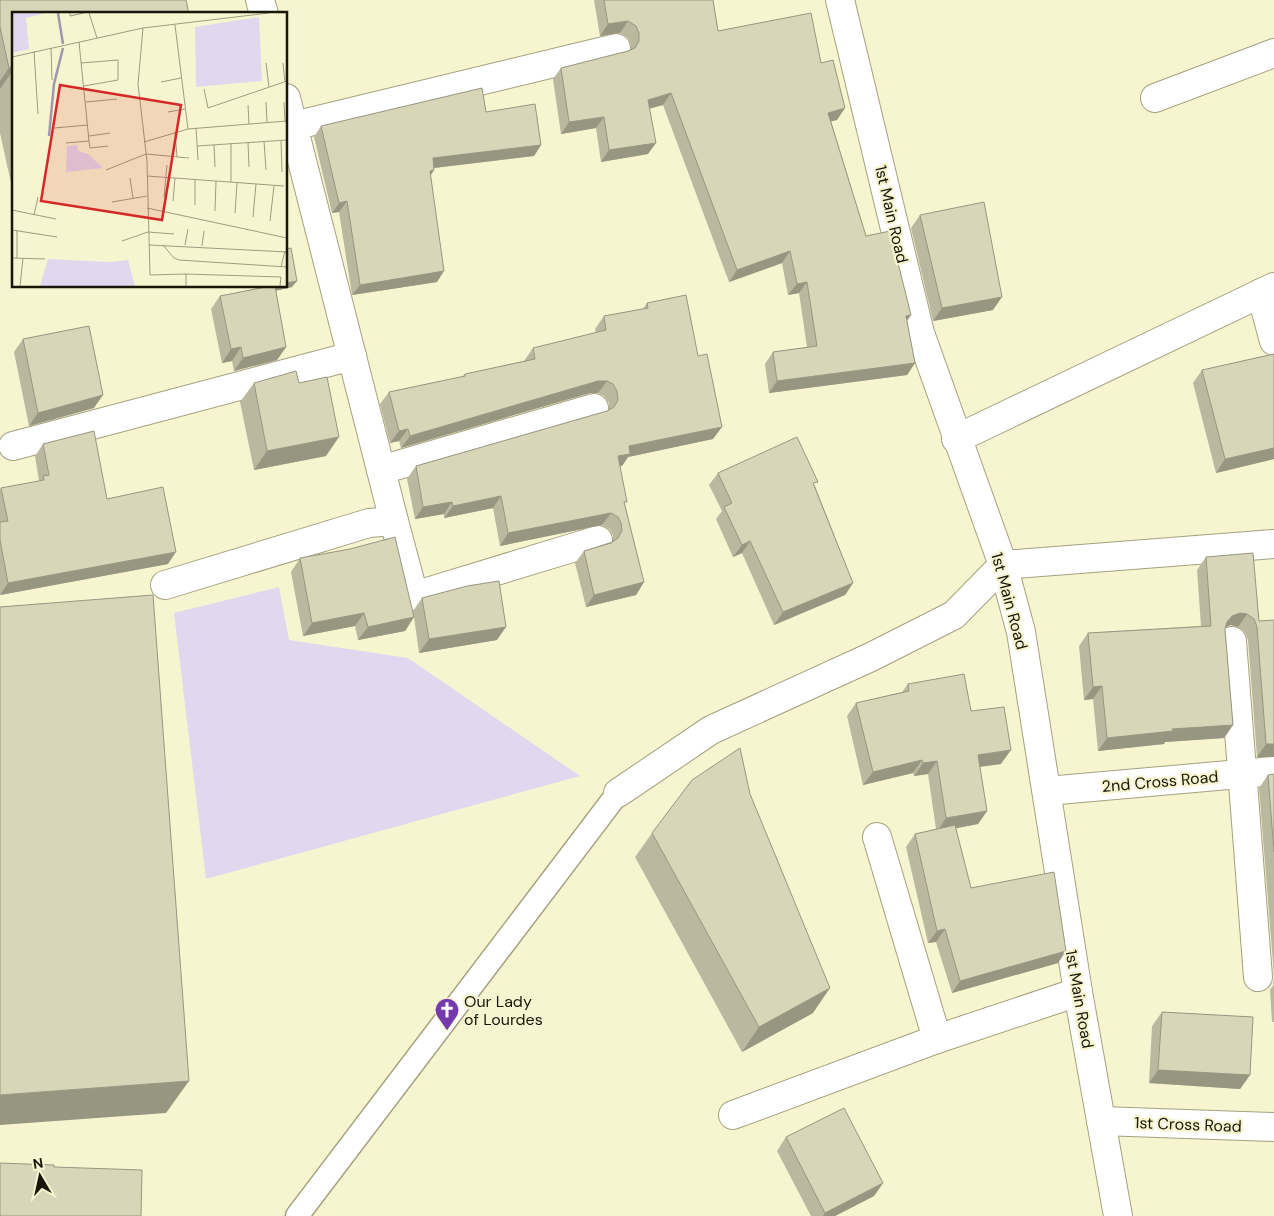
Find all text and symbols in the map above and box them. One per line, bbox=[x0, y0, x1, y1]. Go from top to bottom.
inset map bbox=[12, 12, 288, 288]
street label: 1st Main Road bbox=[870, 163, 913, 265]
street label: 1st Main Road bbox=[986, 550, 1033, 652]
street label: 2nd Cross Road bbox=[1101, 766, 1219, 797]
street label: 1st Main Road bbox=[1060, 948, 1099, 1050]
place label: Our Lady of Lourdes bbox=[464, 991, 543, 1030]
church icon: Our Lady of Lourdes bbox=[434, 997, 460, 1031]
street label: 1st Cross Road bbox=[1134, 1112, 1242, 1137]
north arrow bbox=[15, 1151, 65, 1201]
text: N bbox=[32, 1153, 44, 1173]

